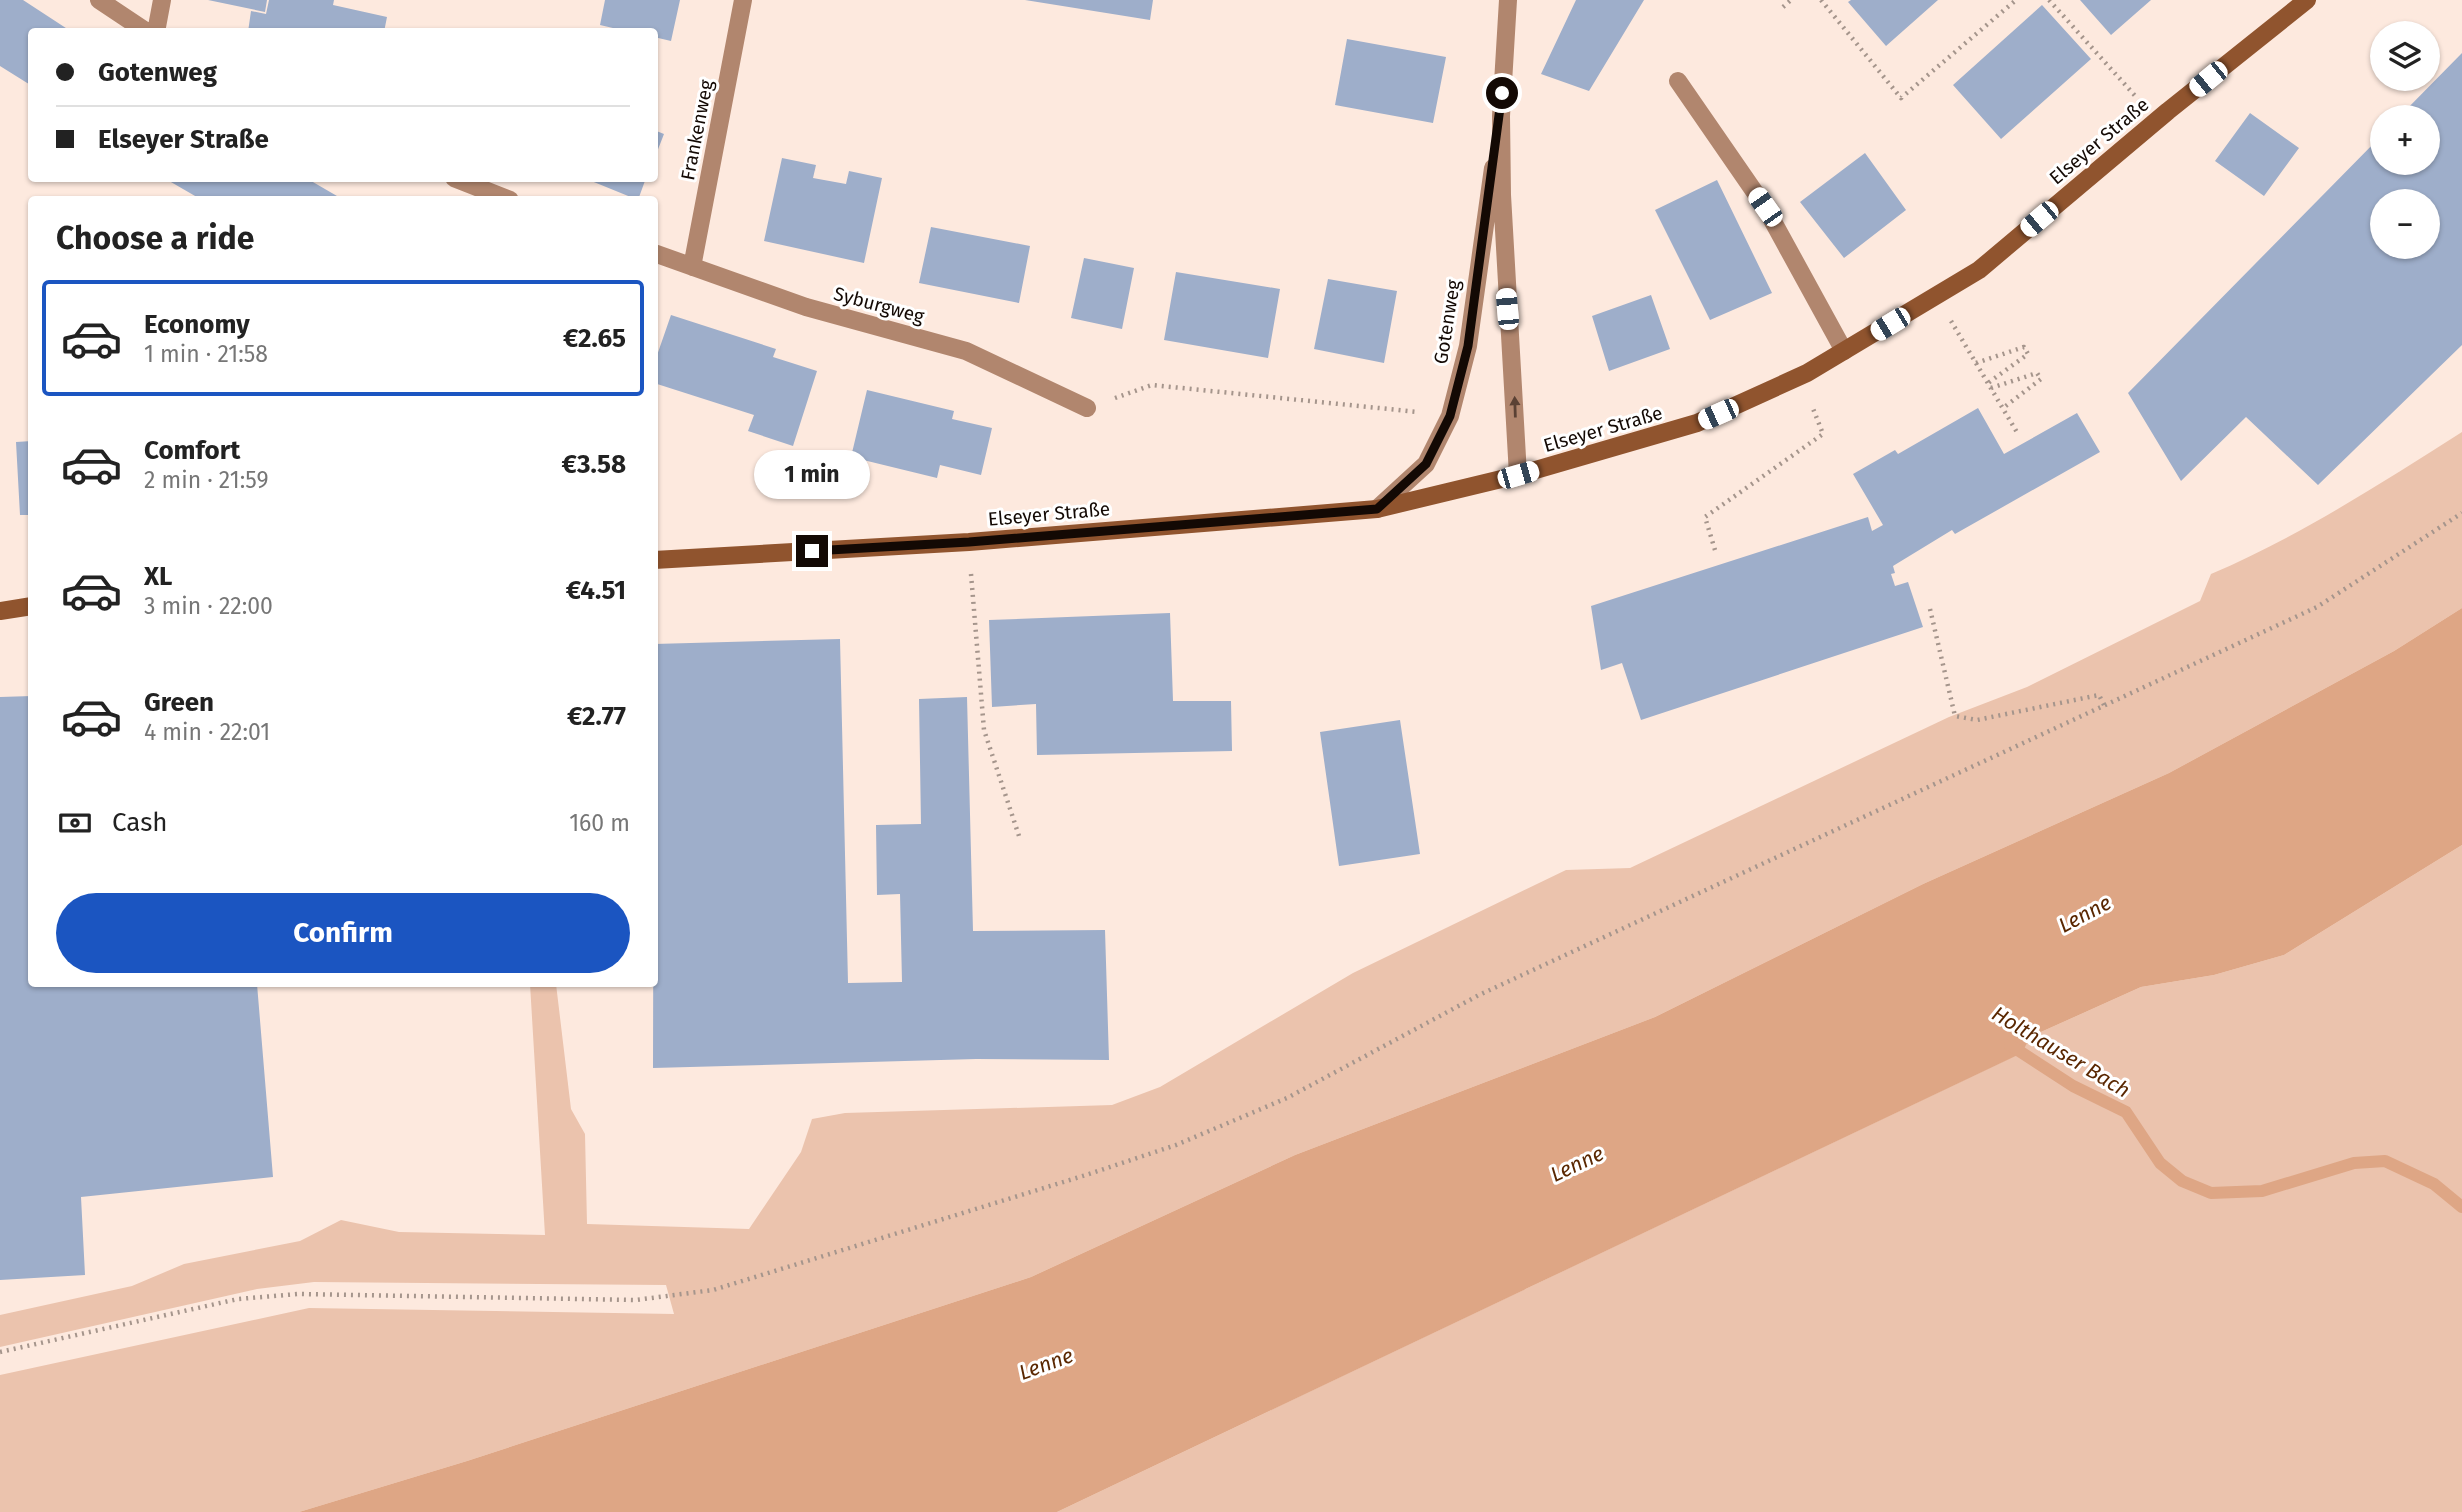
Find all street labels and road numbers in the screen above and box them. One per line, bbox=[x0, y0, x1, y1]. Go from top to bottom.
street label: Frankenweg bbox=[676, 78, 718, 182]
street label: Elseyer Straße bbox=[2045, 93, 2153, 189]
street label: Gotenweg bbox=[1429, 278, 1465, 366]
street label: Syburgweg bbox=[831, 282, 927, 328]
street label: Elseyer Straße bbox=[1541, 401, 1665, 457]
street label: Elseyer Straße bbox=[987, 497, 1111, 531]

